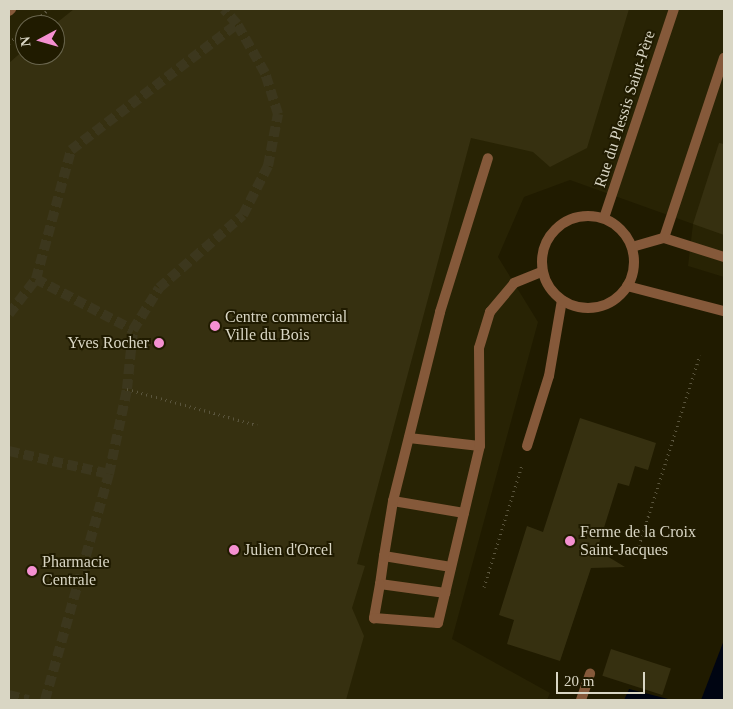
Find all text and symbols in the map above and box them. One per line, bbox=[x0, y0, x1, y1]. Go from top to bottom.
north arrow bbox=[15, 15, 65, 65]
street label: Rue du Plessis Saint-Père bbox=[591, 28, 659, 190]
text: N bbox=[18, 36, 34, 47]
place label: Centre commercial Ville du Bois bbox=[225, 307, 347, 345]
marker: Centre commercial Ville du Bois bbox=[209, 320, 221, 332]
place label: Yves Rocher bbox=[68, 333, 149, 353]
marker: Yves Rocher bbox=[153, 337, 165, 349]
place label: Ferme de la Croix Saint-Jacques bbox=[580, 522, 696, 560]
marker: Ferme de la Croix Saint-Jacques bbox=[564, 535, 576, 547]
place label: Julien d'Orcel bbox=[244, 540, 333, 560]
marker: Julien d'Orcel bbox=[228, 544, 240, 556]
place label: Pharmacie Centrale bbox=[42, 552, 110, 590]
marker: Pharmacie Centrale bbox=[26, 565, 38, 577]
scale bar bbox=[558, 662, 647, 694]
text: 20 m bbox=[564, 673, 594, 689]

